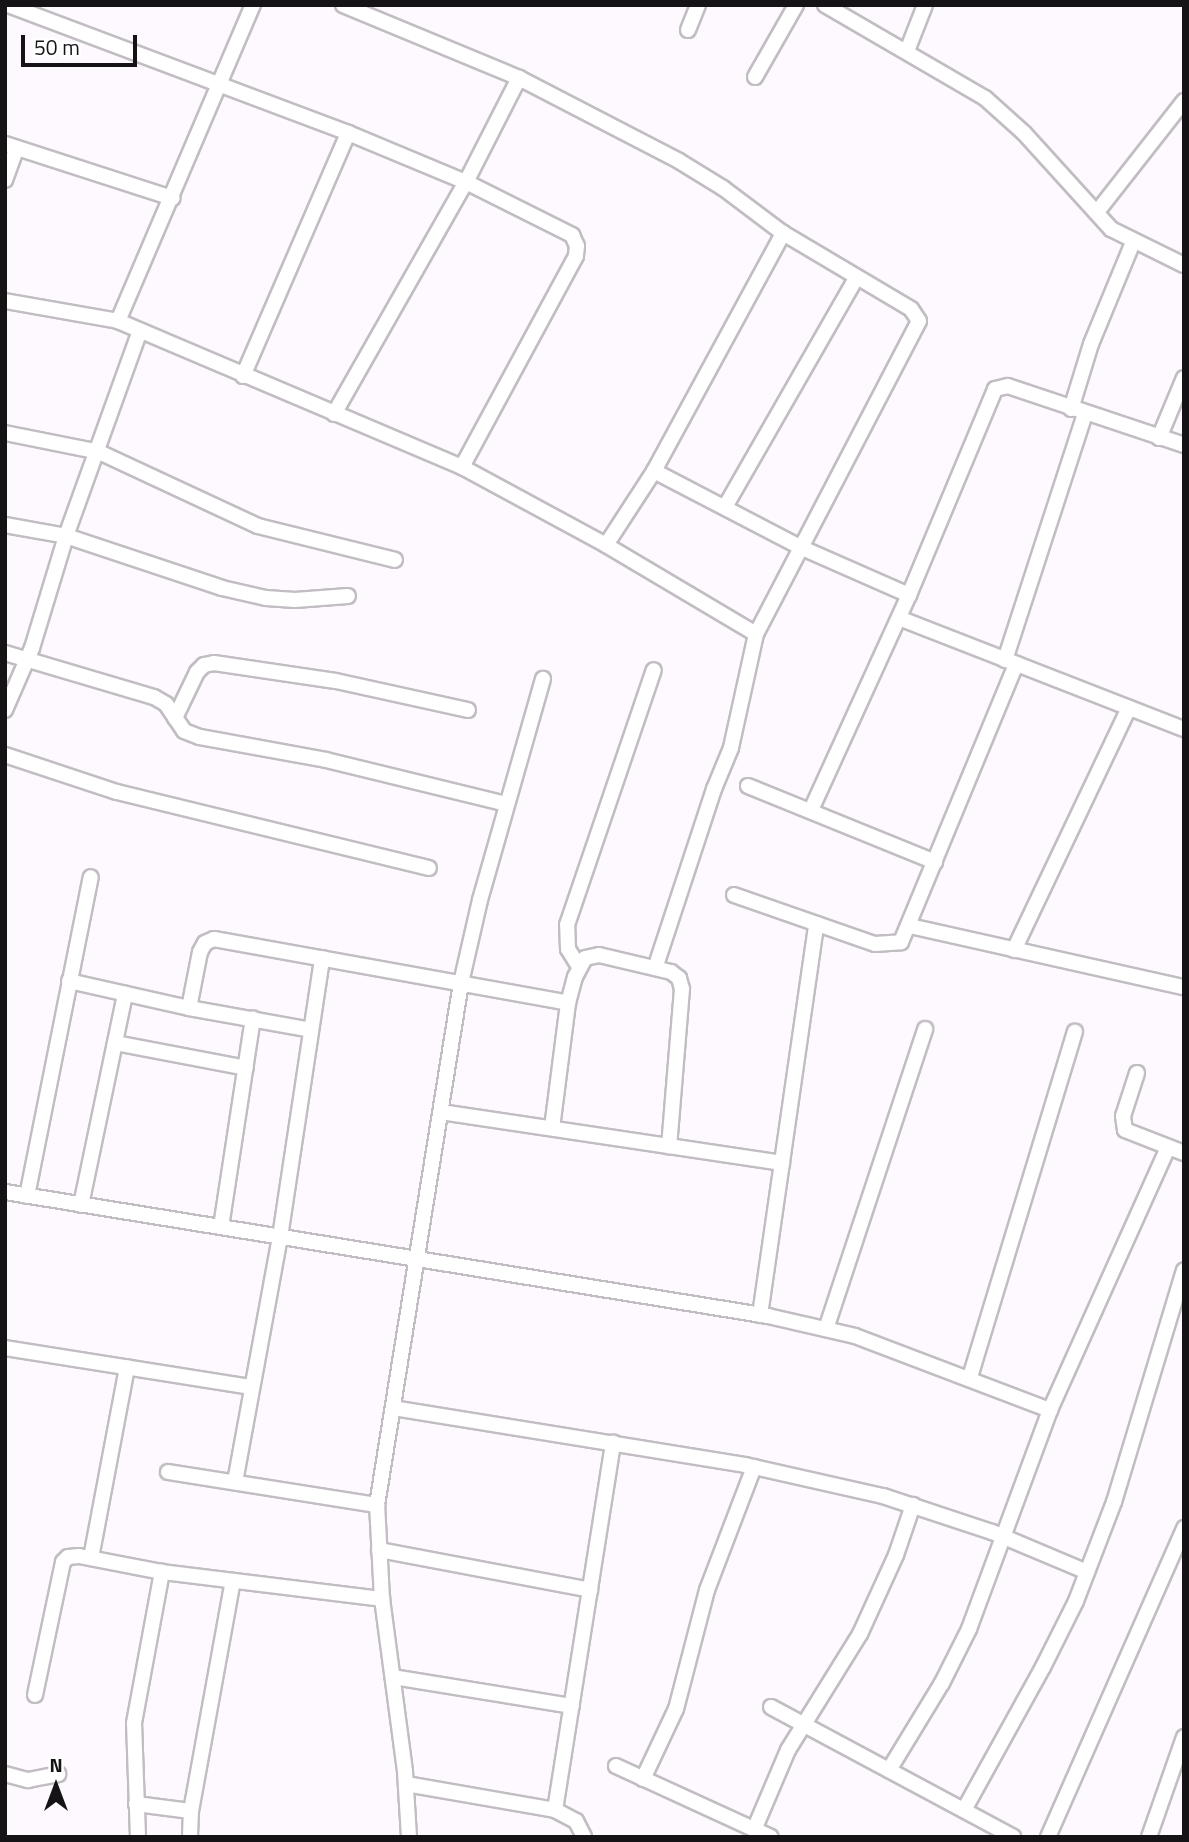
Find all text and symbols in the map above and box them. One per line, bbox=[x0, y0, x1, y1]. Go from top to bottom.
scale bar bbox=[24, 21, 140, 65]
text: 50 m bbox=[34, 31, 80, 63]
text: N bbox=[49, 1750, 63, 1779]
north arrow bbox=[21, 1751, 91, 1821]

